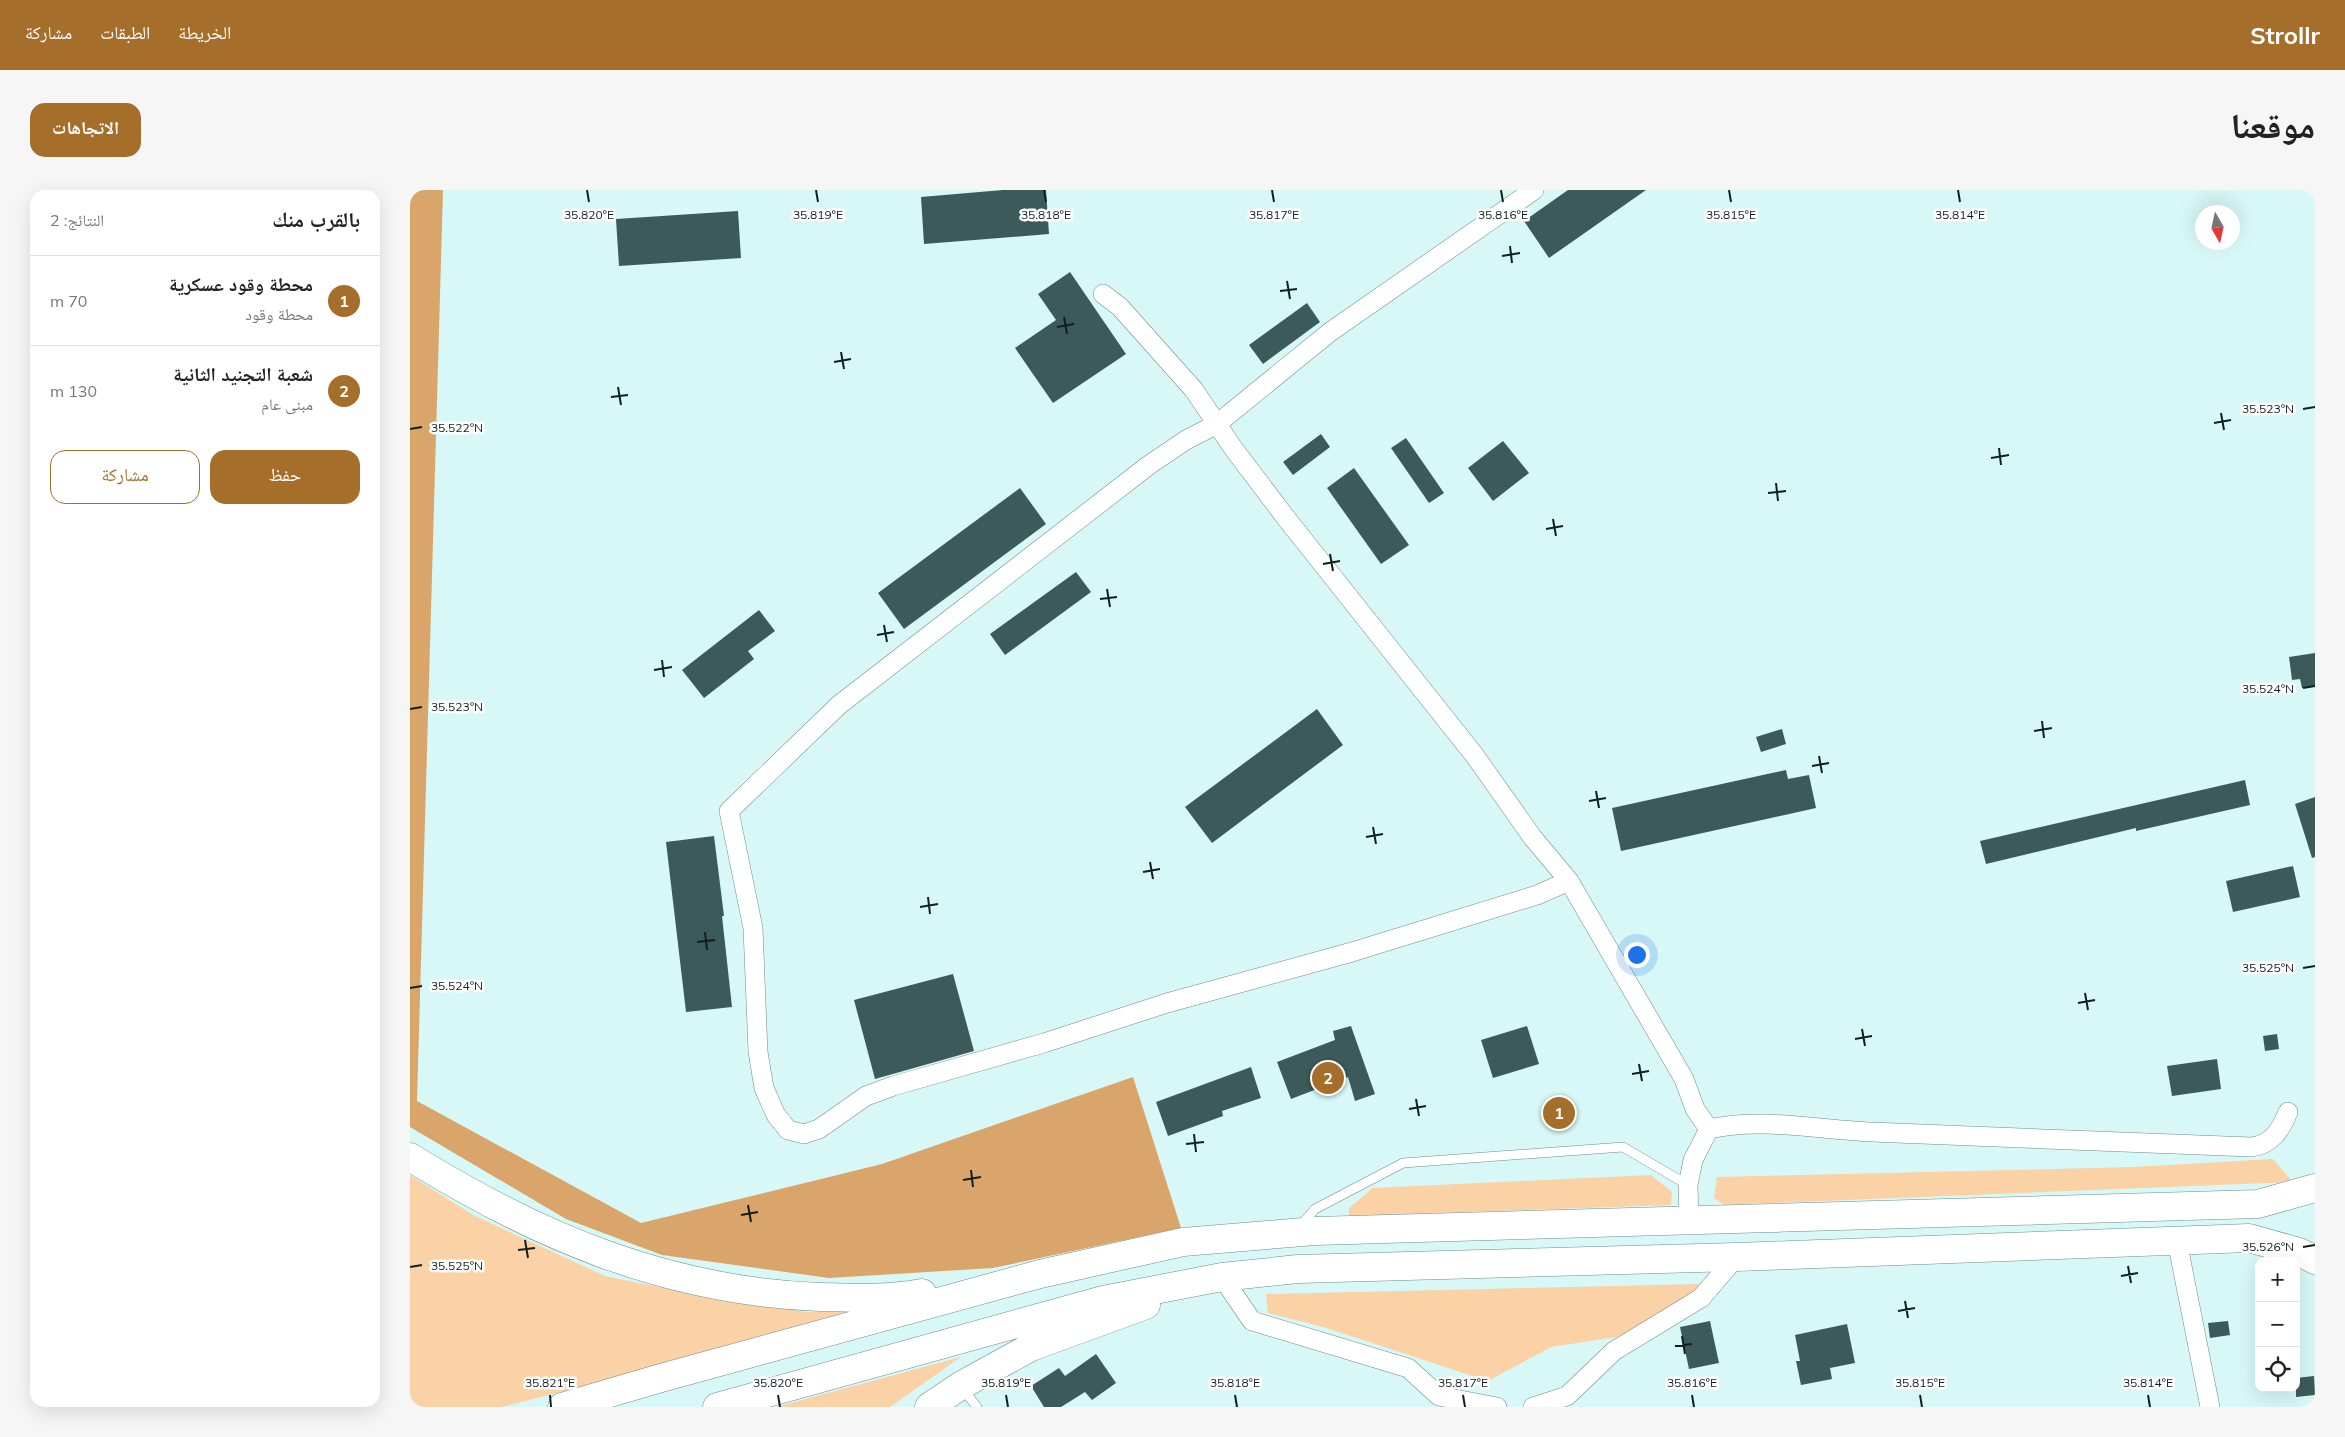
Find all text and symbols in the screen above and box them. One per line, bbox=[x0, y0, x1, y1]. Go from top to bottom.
text: Strollr bbox=[2250, 20, 2320, 50]
text: مشاركة bbox=[25, 21, 72, 44]
text: الطبقات bbox=[100, 21, 150, 44]
text: الخريطة bbox=[178, 21, 231, 44]
button: الاتجاهات bbox=[30, 103, 141, 157]
text: موقعنا bbox=[2230, 103, 2315, 147]
north arrow bbox=[2195, 205, 2240, 250]
text: بالقرب منك bbox=[272, 206, 360, 232]
text: 35.820°E bbox=[564, 207, 614, 222]
text: 35.819°E bbox=[793, 207, 843, 222]
text: 35.818°E bbox=[1021, 207, 1071, 222]
text: 35.817°E bbox=[1249, 207, 1299, 222]
text: 35.816°E bbox=[1478, 207, 1528, 222]
text: 35.815°E bbox=[1706, 207, 1756, 222]
text: 35.814°E bbox=[1935, 207, 1985, 222]
text: النتائج: 2 bbox=[50, 210, 104, 230]
text: محطة وقود عسكرية bbox=[169, 272, 313, 296]
text: 70 m bbox=[50, 291, 87, 311]
text: 1 bbox=[339, 291, 349, 311]
text: محطة وقود bbox=[245, 304, 313, 324]
text: شعبة التجنيد الثانية bbox=[173, 362, 313, 386]
text: 130 m bbox=[50, 381, 97, 401]
text: 2 bbox=[339, 381, 349, 401]
text: مبنى عام bbox=[261, 394, 313, 414]
text: 35.523°N bbox=[2242, 401, 2294, 416]
text: 35.522°N bbox=[431, 420, 483, 435]
button: مشاركة bbox=[50, 450, 200, 504]
button: حفظ bbox=[210, 450, 360, 504]
text: 35.524°N bbox=[2242, 681, 2294, 696]
text: 35.523°N bbox=[431, 699, 483, 714]
your location bbox=[1624, 942, 1650, 968]
text: 35.525°N bbox=[2242, 960, 2294, 975]
text: 35.524°N bbox=[431, 978, 483, 993]
pin: 2 bbox=[1312, 1059, 1344, 1097]
pin: 1 bbox=[1543, 1094, 1575, 1132]
text: 35.526°N bbox=[2242, 1239, 2294, 1254]
map controls bbox=[2255, 1257, 2300, 1392]
button: + bbox=[2255, 1257, 2300, 1302]
text: 35.525°N bbox=[431, 1258, 483, 1273]
button: − bbox=[2255, 1302, 2300, 1347]
button: locate bbox=[2255, 1347, 2300, 1392]
text: 35.821°E bbox=[525, 1375, 575, 1390]
text: 35.820°E bbox=[753, 1375, 803, 1390]
text: 35.819°E bbox=[981, 1375, 1031, 1390]
text: 35.818°E bbox=[1210, 1375, 1260, 1390]
text: 35.817°E bbox=[1438, 1375, 1488, 1390]
text: 35.816°E bbox=[1667, 1375, 1717, 1390]
text: 35.815°E bbox=[1895, 1375, 1945, 1390]
text: 35.814°E bbox=[2123, 1375, 2173, 1390]

